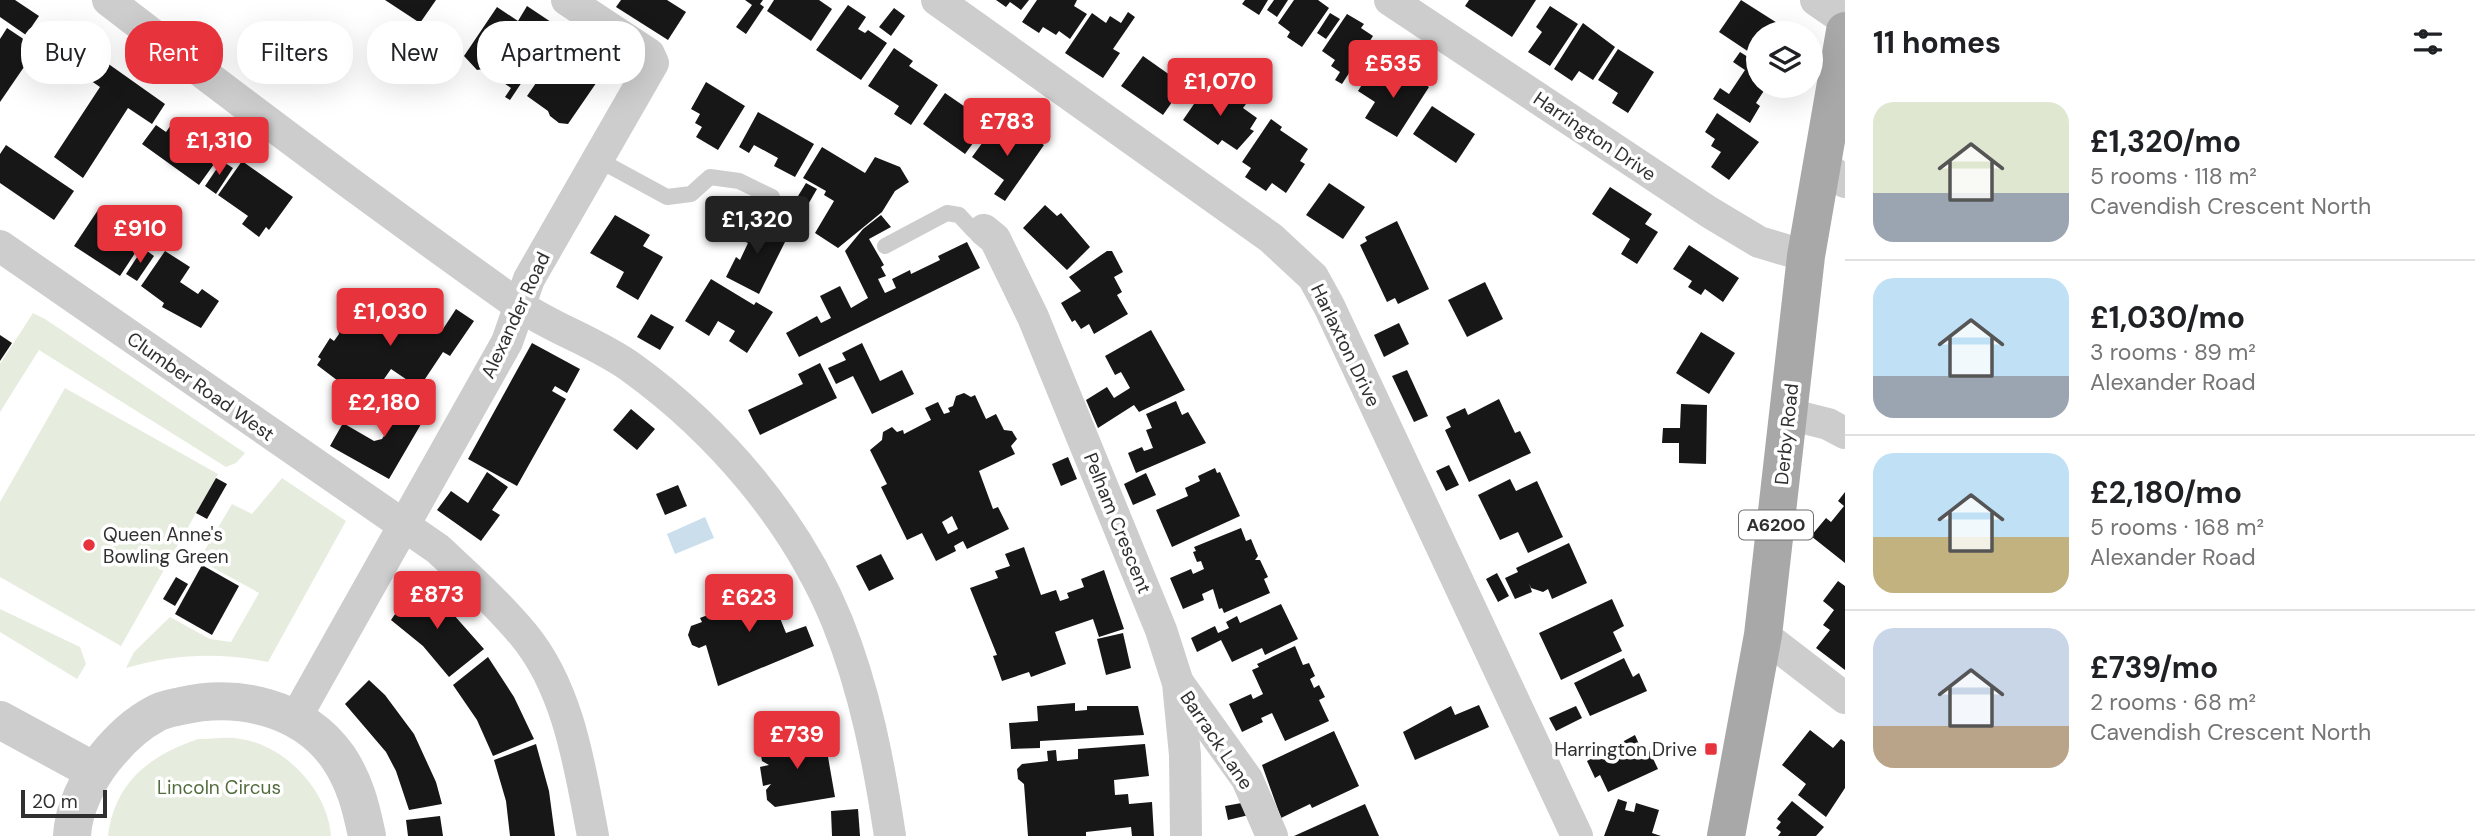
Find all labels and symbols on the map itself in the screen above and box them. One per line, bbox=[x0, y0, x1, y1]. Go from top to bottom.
pin: £535 bbox=[1352, 41, 1434, 100]
pin: £1,070 bbox=[1163, 58, 1277, 118]
street label: Harrington Drive bbox=[1529, 86, 1661, 187]
pin: £783 bbox=[966, 99, 1048, 158]
pin: £1,310 bbox=[162, 118, 276, 177]
pin: £1,320 bbox=[700, 196, 814, 256]
pin: £910 bbox=[99, 205, 181, 265]
street label: Alexander Road bbox=[475, 248, 556, 383]
street label: Harlaxton Drive bbox=[1305, 280, 1386, 411]
pin: £1,030 bbox=[333, 288, 447, 348]
street label: Clumber Road West bbox=[122, 326, 279, 447]
pin: £2,180 bbox=[327, 380, 441, 439]
street label: Derby Road bbox=[1769, 382, 1804, 486]
street label: Pelham Crescent bbox=[1078, 449, 1157, 597]
road number: A6200 bbox=[1739, 510, 1813, 540]
place label: Queen Anne's Bowling Green bbox=[103, 522, 229, 569]
marker: Queen Anne's Bowling Green bbox=[81, 537, 97, 553]
pin: £873 bbox=[396, 572, 478, 631]
pin: £623 bbox=[708, 574, 790, 634]
street label: Barrack Lane bbox=[1174, 686, 1259, 794]
pin: £739 bbox=[756, 712, 838, 771]
place label: Harrington Drive bbox=[1554, 737, 1697, 762]
marker: Harrington Drive bbox=[1703, 741, 1719, 757]
park label: Lincoln Circus bbox=[157, 775, 281, 800]
scale bar bbox=[21, 787, 107, 819]

